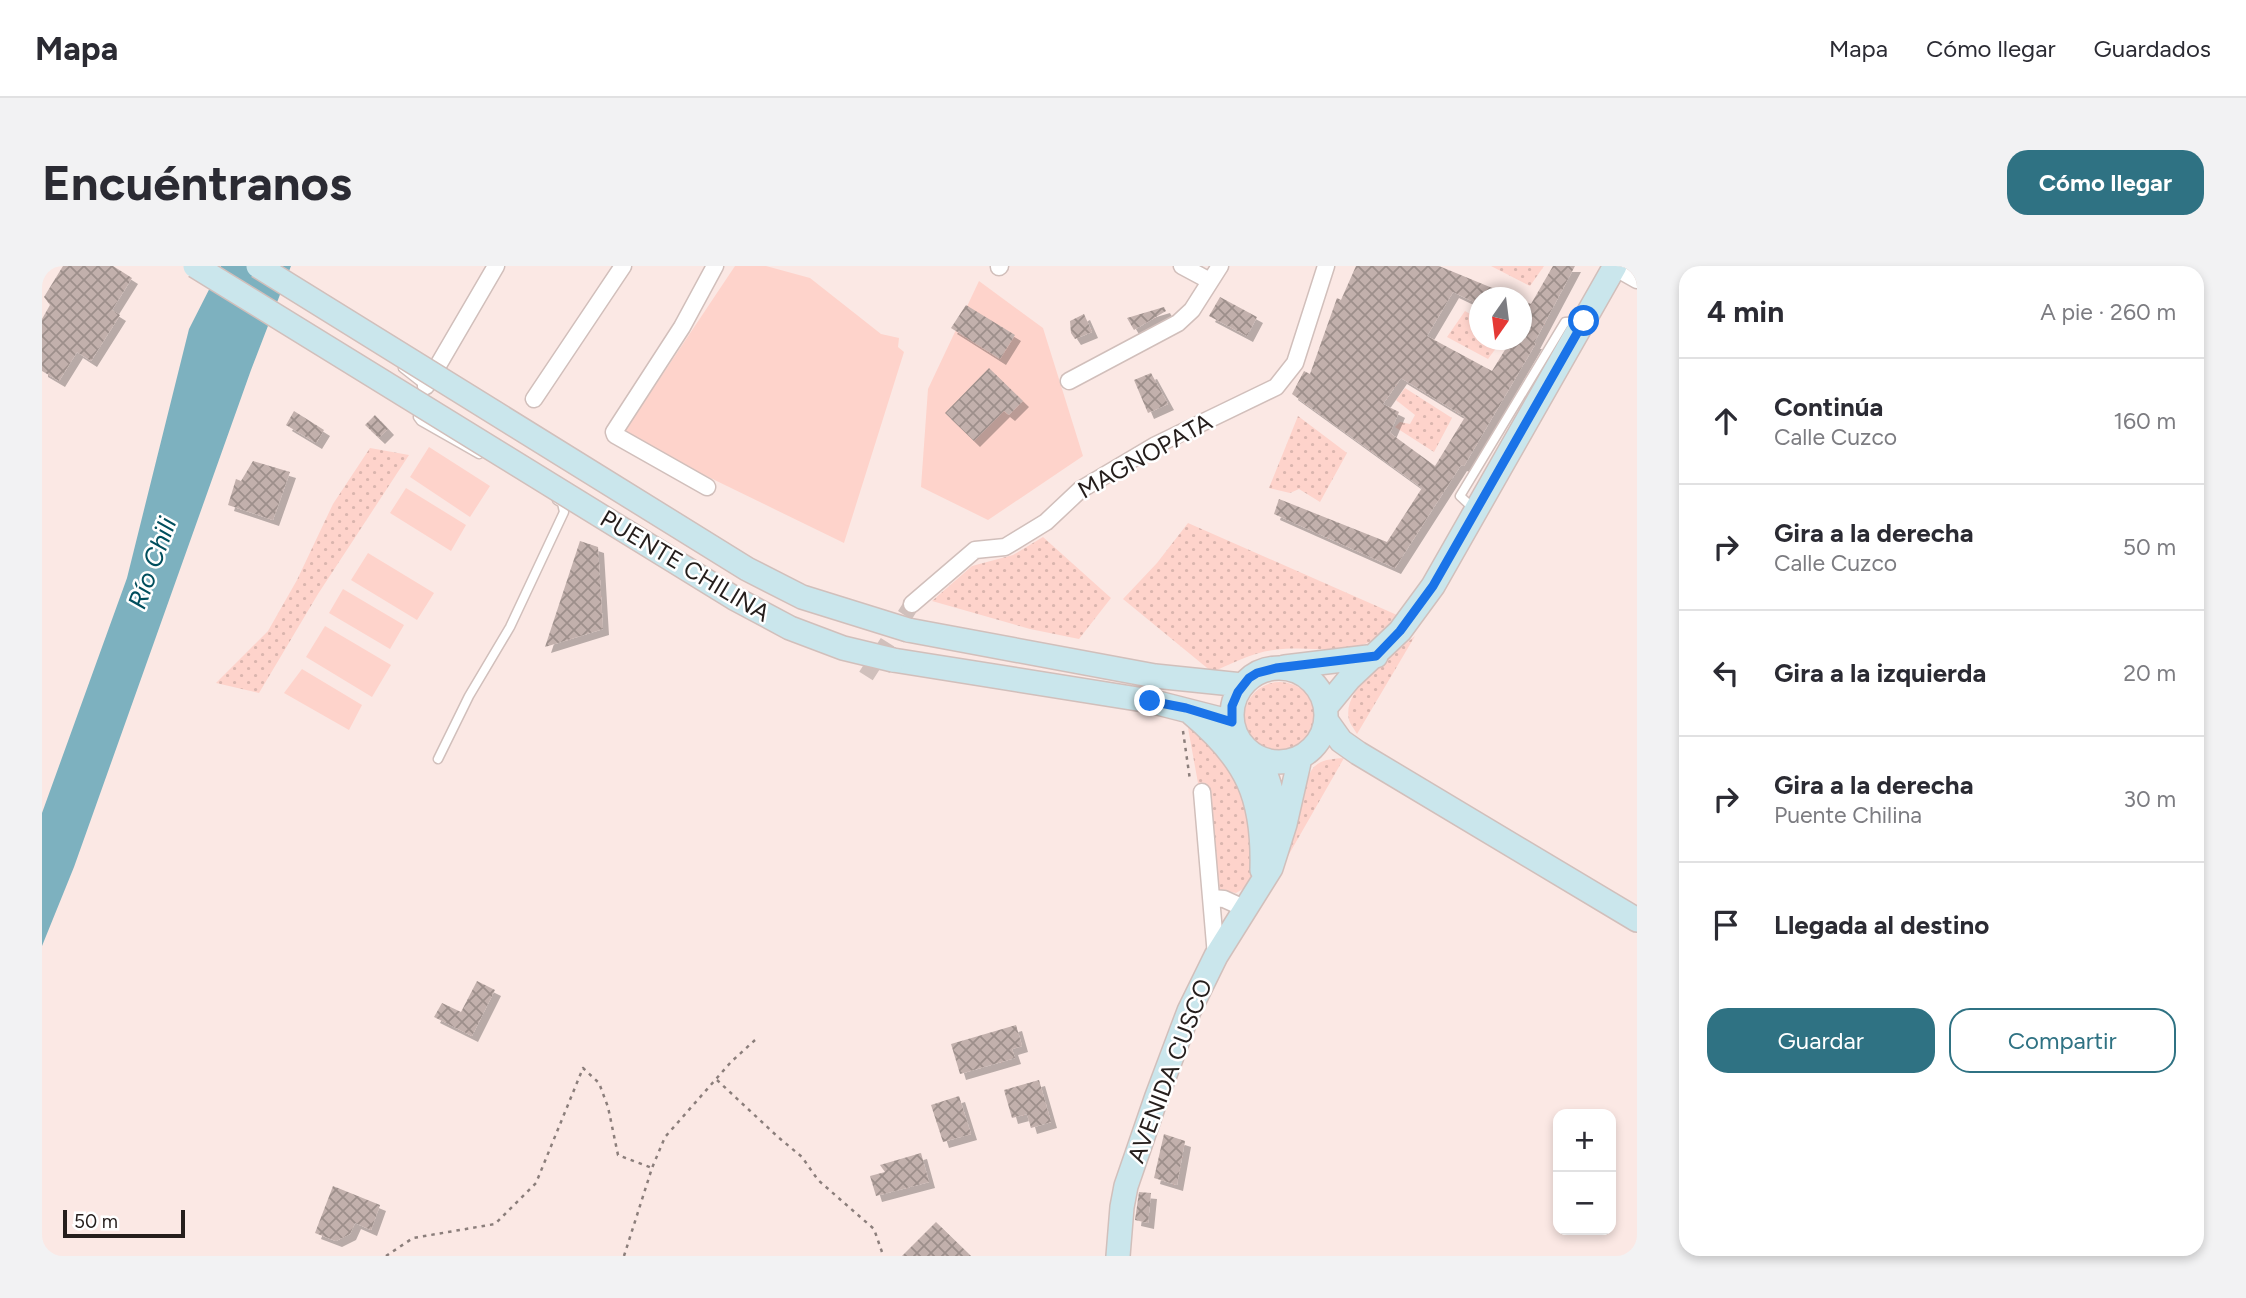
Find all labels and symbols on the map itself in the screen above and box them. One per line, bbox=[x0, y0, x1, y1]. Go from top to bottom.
north arrow bbox=[1469, 287, 1532, 350]
route start bbox=[1568, 305, 1599, 336]
street label: MAGNOPATA bbox=[1073, 406, 1218, 504]
street label: PUENTE CHILINA bbox=[595, 504, 776, 628]
water label: Río Chili bbox=[121, 512, 184, 613]
route end bbox=[1134, 685, 1165, 716]
street label: AVENIDA CUSCO bbox=[1121, 975, 1218, 1167]
scale bar bbox=[63, 1207, 186, 1239]

